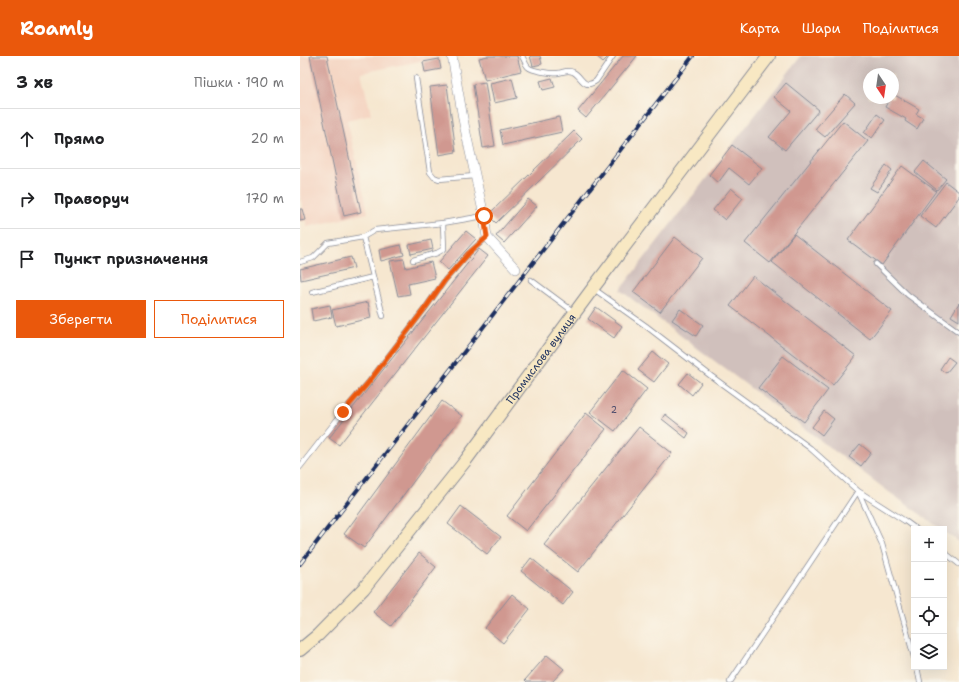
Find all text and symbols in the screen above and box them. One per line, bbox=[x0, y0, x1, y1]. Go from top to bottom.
text: Roamly bbox=[20, 16, 94, 41]
text: Карта bbox=[740, 19, 780, 37]
text: Шари bbox=[802, 19, 841, 37]
text: Поділитися bbox=[863, 19, 939, 37]
north arrow bbox=[863, 68, 899, 104]
text: 3 хв bbox=[16, 71, 53, 93]
text: Пішки · 190 m bbox=[194, 74, 284, 91]
icon: ahead bbox=[16, 128, 38, 150]
text: Прямо bbox=[54, 129, 104, 149]
text: 20 m bbox=[251, 130, 284, 147]
icon: right bbox=[16, 188, 38, 210]
text: Праворуч bbox=[54, 189, 129, 209]
text: 170 m bbox=[246, 190, 284, 207]
route start bbox=[475, 207, 493, 225]
icon: arrive bbox=[16, 248, 38, 270]
text: Пункт призначення bbox=[54, 249, 209, 269]
button: Зберегти bbox=[16, 300, 146, 338]
button: Поділитися bbox=[154, 300, 284, 338]
street label: Промислова вулиця bbox=[503, 310, 579, 407]
route end bbox=[334, 403, 352, 421]
house number: 2 bbox=[611, 404, 617, 416]
map controls bbox=[911, 526, 947, 670]
button: + bbox=[911, 526, 947, 562]
button: − bbox=[911, 562, 947, 598]
button: locate bbox=[911, 598, 947, 634]
button: layers bbox=[911, 634, 947, 670]

